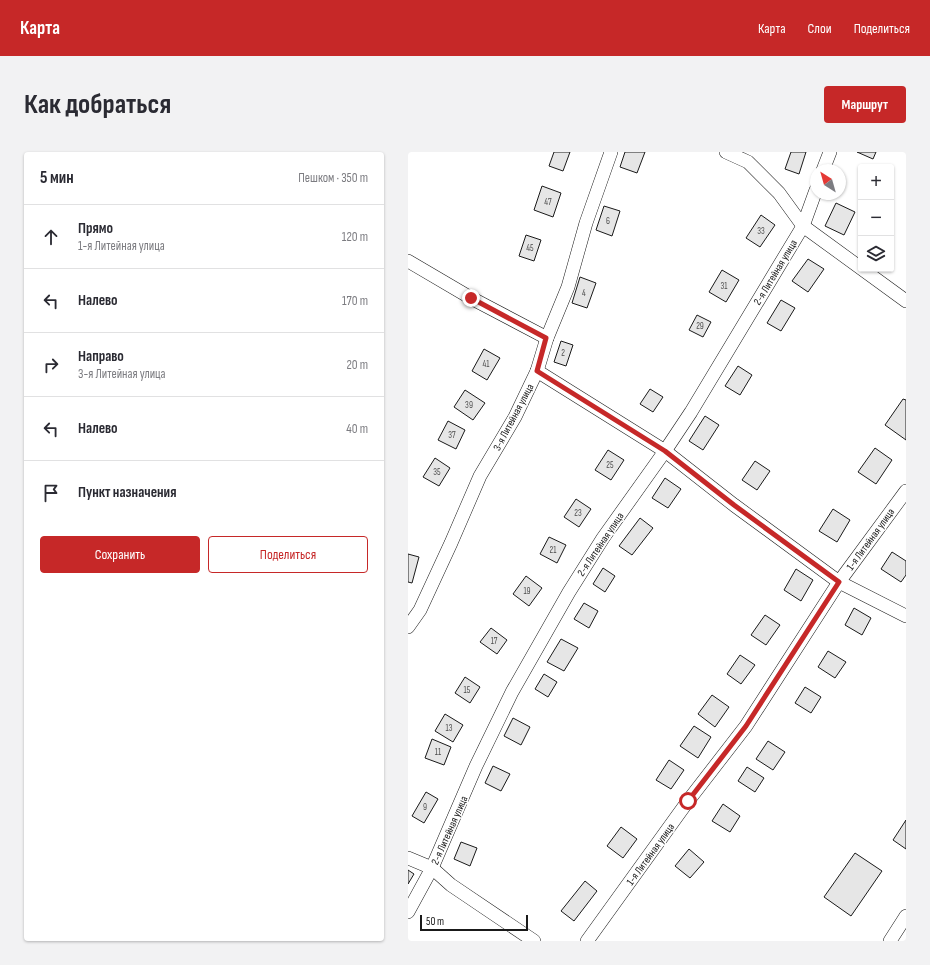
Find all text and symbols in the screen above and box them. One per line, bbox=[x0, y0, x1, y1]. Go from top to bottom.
text: Карта bbox=[20, 17, 60, 40]
text: Карта bbox=[758, 20, 786, 37]
text: Слои bbox=[808, 20, 832, 37]
text: Поделиться bbox=[854, 20, 910, 37]
button: Маршрут bbox=[824, 86, 906, 123]
text: Как добраться bbox=[24, 88, 171, 121]
north arrow bbox=[810, 164, 846, 200]
map controls bbox=[858, 164, 894, 272]
button: + bbox=[858, 164, 894, 200]
text: 5 мин bbox=[40, 168, 74, 188]
text: Пешком · 350 m bbox=[298, 170, 368, 186]
house number: 47 bbox=[544, 197, 552, 208]
button: − bbox=[858, 200, 894, 236]
house number: 6 bbox=[606, 216, 610, 227]
text: Прямо bbox=[78, 219, 113, 238]
icon: ahead bbox=[40, 226, 62, 248]
house number: 33 bbox=[757, 226, 765, 237]
text: 120 m bbox=[342, 229, 368, 245]
button: layers bbox=[858, 236, 894, 272]
street label: 2-я Литейная улица bbox=[751, 237, 800, 307]
text: 1-я Литейная улица bbox=[78, 238, 165, 254]
house number: 45 bbox=[526, 243, 534, 254]
house number: 31 bbox=[721, 281, 728, 292]
house number: 4 bbox=[582, 288, 586, 299]
route end bbox=[462, 289, 480, 307]
icon: left bbox=[40, 290, 62, 312]
text: Налево bbox=[78, 291, 118, 310]
text: 170 m bbox=[342, 293, 368, 309]
house number: 29 bbox=[696, 321, 704, 332]
text: Направо bbox=[78, 347, 124, 366]
house number: 2 bbox=[561, 348, 565, 359]
icon: right bbox=[40, 354, 62, 376]
text: 20 m bbox=[346, 357, 368, 373]
house number: 41 bbox=[483, 359, 490, 370]
text: 3-я Литейная улица bbox=[78, 366, 166, 382]
street label: 3-я Литейная улица bbox=[490, 381, 537, 453]
house number: 39 bbox=[465, 400, 473, 411]
icon: left bbox=[40, 418, 62, 440]
text: Налево bbox=[78, 419, 118, 438]
text: 40 m bbox=[346, 421, 368, 437]
house number: 37 bbox=[448, 430, 456, 441]
house number: 25 bbox=[606, 460, 614, 471]
house number: 35 bbox=[433, 467, 441, 478]
icon: arrive bbox=[40, 482, 62, 504]
text: Пункт назначения bbox=[78, 483, 176, 502]
street label: 1-я Литейная улица bbox=[844, 506, 897, 573]
house number: 23 bbox=[574, 508, 582, 519]
street label: 2-я Литейная улица bbox=[574, 510, 626, 579]
button: Сохранить bbox=[40, 536, 200, 573]
button: Поделиться bbox=[208, 536, 368, 573]
house number: 21 bbox=[550, 545, 557, 556]
house number: 19 bbox=[523, 586, 531, 597]
house number: 17 bbox=[491, 636, 498, 647]
house number: 15 bbox=[464, 685, 471, 696]
house number: 13 bbox=[446, 723, 453, 734]
house number: 11 bbox=[435, 747, 442, 758]
route start bbox=[679, 792, 697, 810]
street label: 2-я Литейная улица bbox=[428, 794, 470, 867]
house number: 9 bbox=[423, 802, 427, 813]
street label: 1-я Литейная улица bbox=[624, 821, 677, 888]
scale bar bbox=[420, 913, 528, 932]
text: 50 m bbox=[426, 915, 444, 928]

